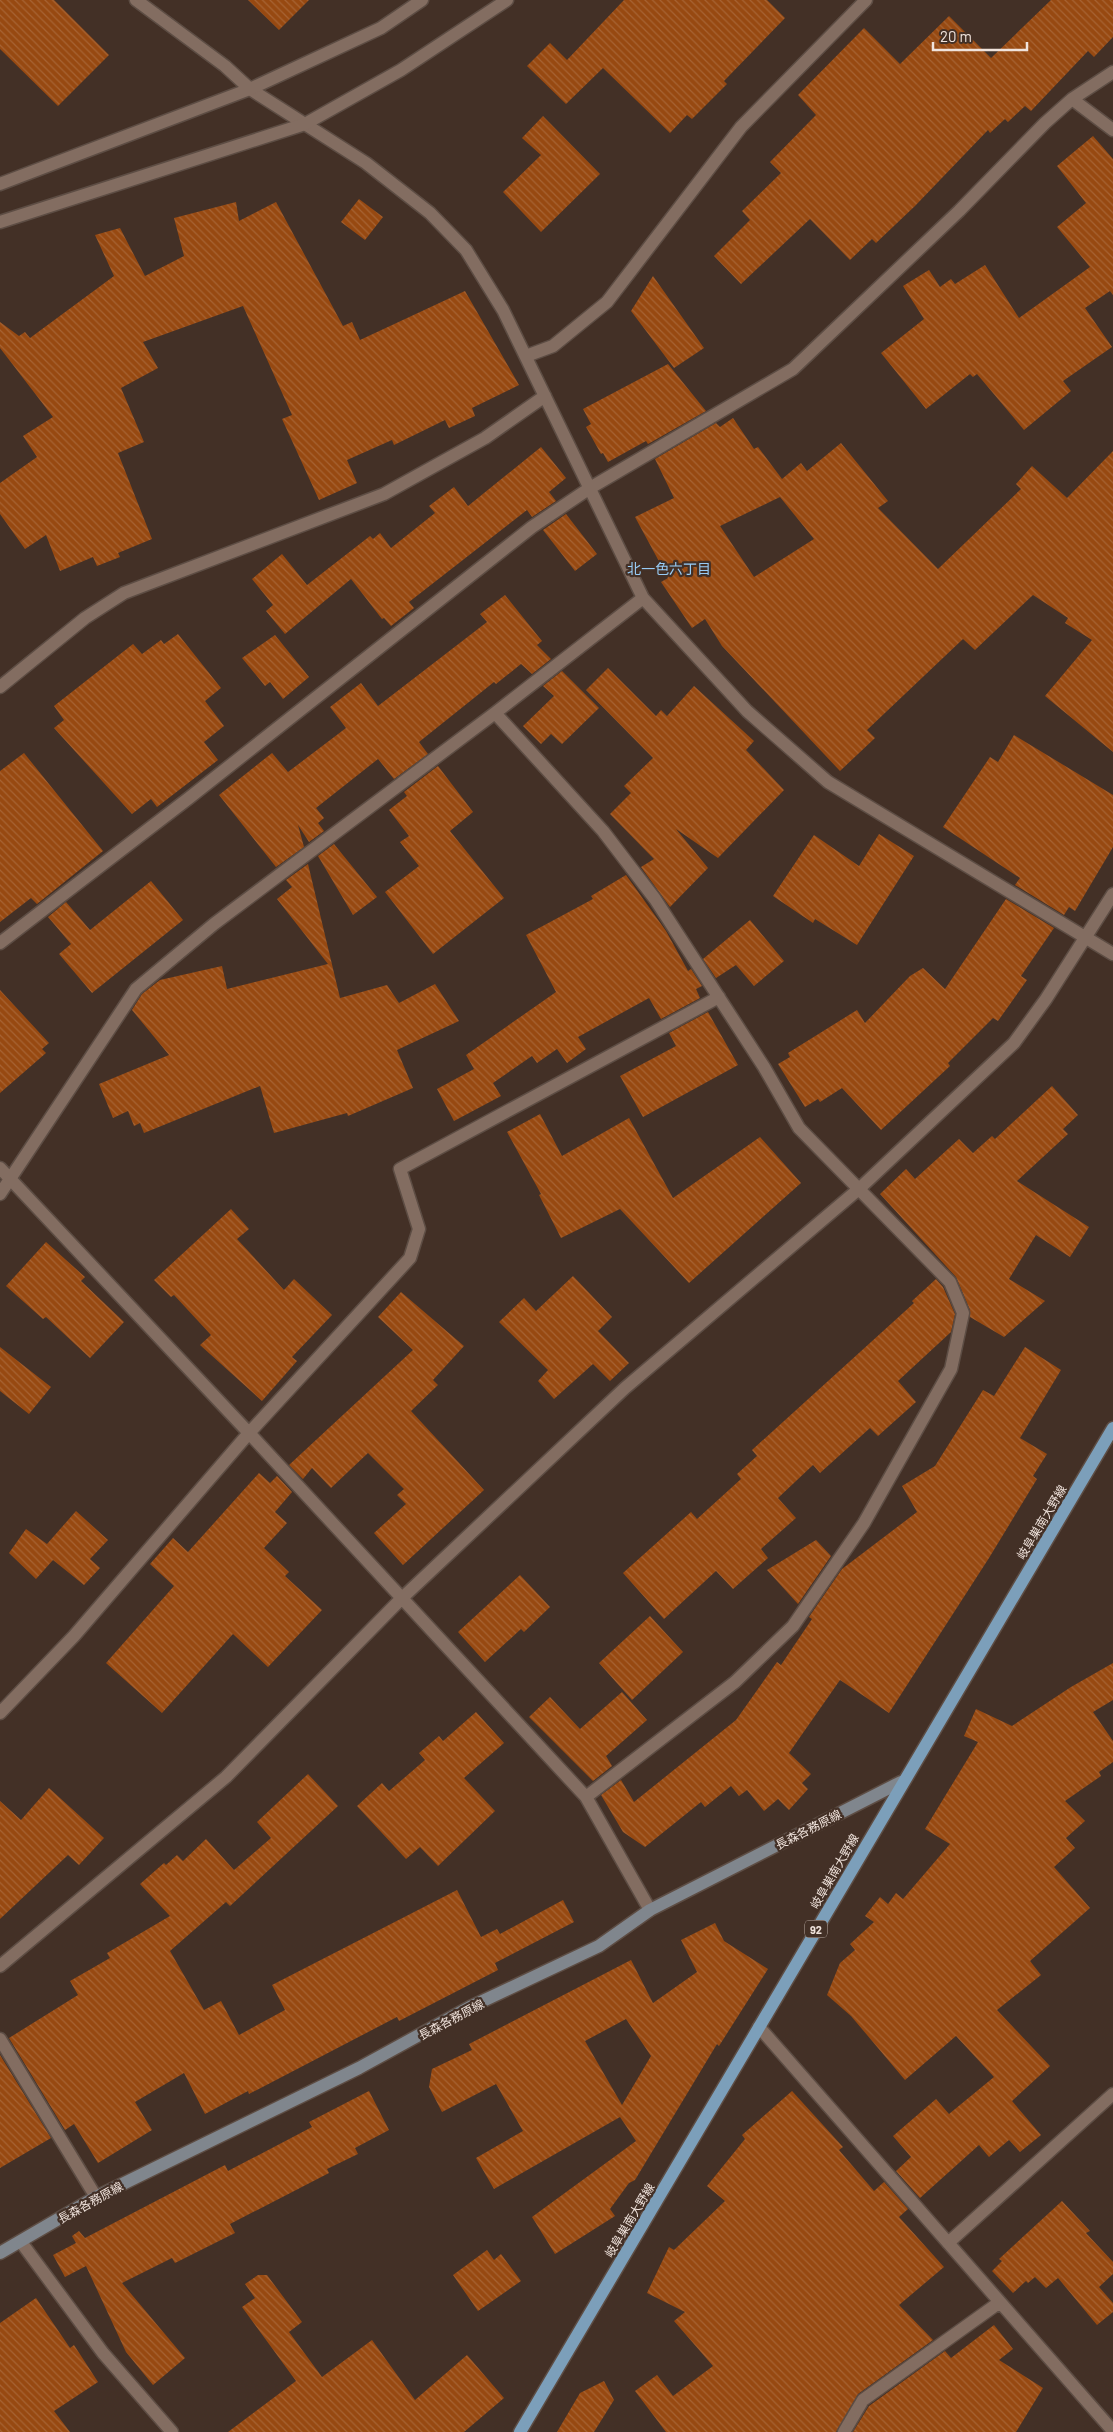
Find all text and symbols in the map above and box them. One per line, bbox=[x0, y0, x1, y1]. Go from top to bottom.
scale bar bbox=[933, 20, 1027, 52]
text: 20 m bbox=[940, 27, 972, 45]
district label: 北一色六丁目 bbox=[627, 560, 711, 577]
street label: 岐阜巣南大野線 bbox=[1013, 1482, 1069, 1562]
street label: 長森各務原線 bbox=[773, 1806, 843, 1852]
street label: 岐阜巣南大野線 bbox=[807, 1831, 861, 1911]
road number: 92 bbox=[805, 1920, 827, 1938]
street label: 長森各務原線 bbox=[416, 1996, 486, 2042]
street label: 長森各務原線 bbox=[55, 2178, 125, 2226]
street label: 岐阜巣南大野線 bbox=[601, 2180, 657, 2260]

